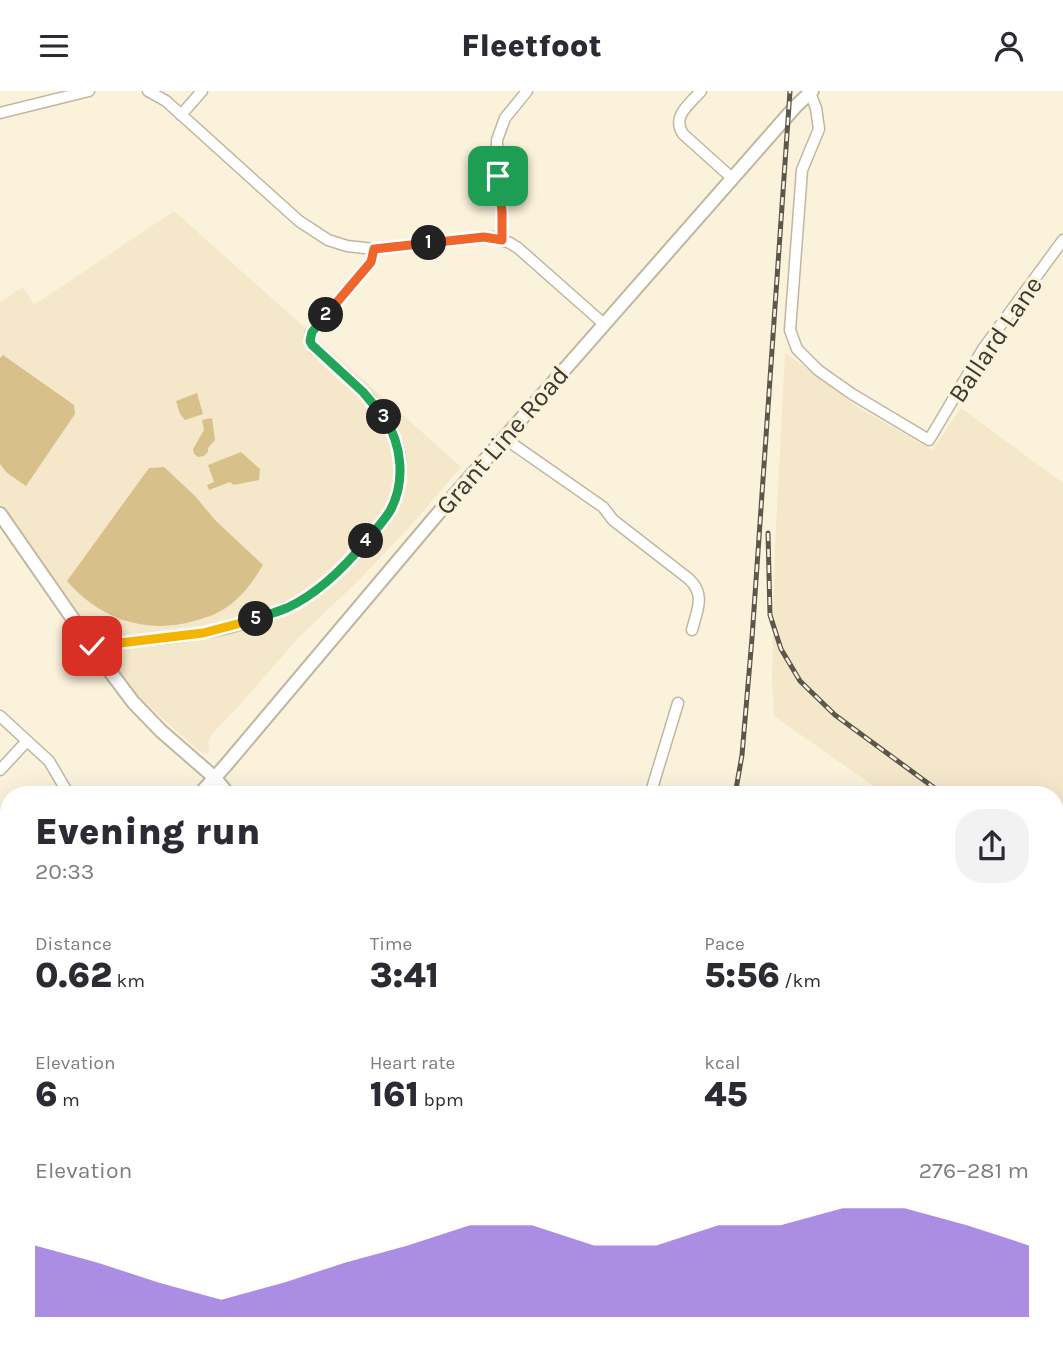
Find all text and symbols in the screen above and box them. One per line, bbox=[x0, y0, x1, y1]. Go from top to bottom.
icon: menu bbox=[35, 27, 73, 65]
text: Fleetfoot bbox=[461, 27, 602, 64]
icon: person bbox=[990, 27, 1028, 65]
pin bbox=[468, 146, 528, 206]
icon: arrive bbox=[479, 157, 517, 195]
pin: 1 bbox=[412, 225, 446, 261]
text: 1 bbox=[425, 231, 432, 253]
street label: Ballard Lane bbox=[942, 270, 1049, 408]
pin: 2 bbox=[308, 297, 344, 333]
text: 2 bbox=[320, 303, 331, 325]
street label: Grant Line Road bbox=[429, 360, 575, 521]
pin: 3 bbox=[366, 399, 402, 435]
text: 3 bbox=[378, 405, 389, 427]
pin: 4 bbox=[348, 524, 384, 559]
text: 4 bbox=[360, 529, 371, 551]
pin: 5 bbox=[238, 601, 274, 637]
text: 5 bbox=[250, 607, 261, 629]
pin bbox=[62, 616, 122, 676]
icon: check bbox=[73, 627, 111, 665]
text: Evening run bbox=[35, 809, 260, 854]
button: share bbox=[955, 809, 1029, 883]
text: 20:33 bbox=[35, 858, 94, 885]
text: Distance bbox=[35, 933, 112, 955]
text: Time bbox=[370, 933, 412, 955]
text: Pace bbox=[704, 933, 745, 955]
text: 0.62 bbox=[35, 955, 112, 996]
text: 3:41 bbox=[370, 955, 439, 996]
text: 5:56 bbox=[704, 955, 780, 996]
text: km bbox=[112, 970, 145, 992]
text: /km bbox=[780, 970, 821, 992]
text: Elevation bbox=[35, 1052, 115, 1074]
text: Heart rate bbox=[370, 1052, 455, 1074]
text: kcal bbox=[704, 1052, 741, 1074]
text: 6 bbox=[35, 1074, 58, 1115]
text: 161 bbox=[370, 1074, 419, 1115]
text: 45 bbox=[704, 1074, 748, 1115]
text: m bbox=[58, 1089, 80, 1111]
text: bpm bbox=[419, 1089, 464, 1111]
text: Elevation bbox=[35, 1157, 132, 1184]
text: 276–281 m bbox=[919, 1157, 1029, 1184]

